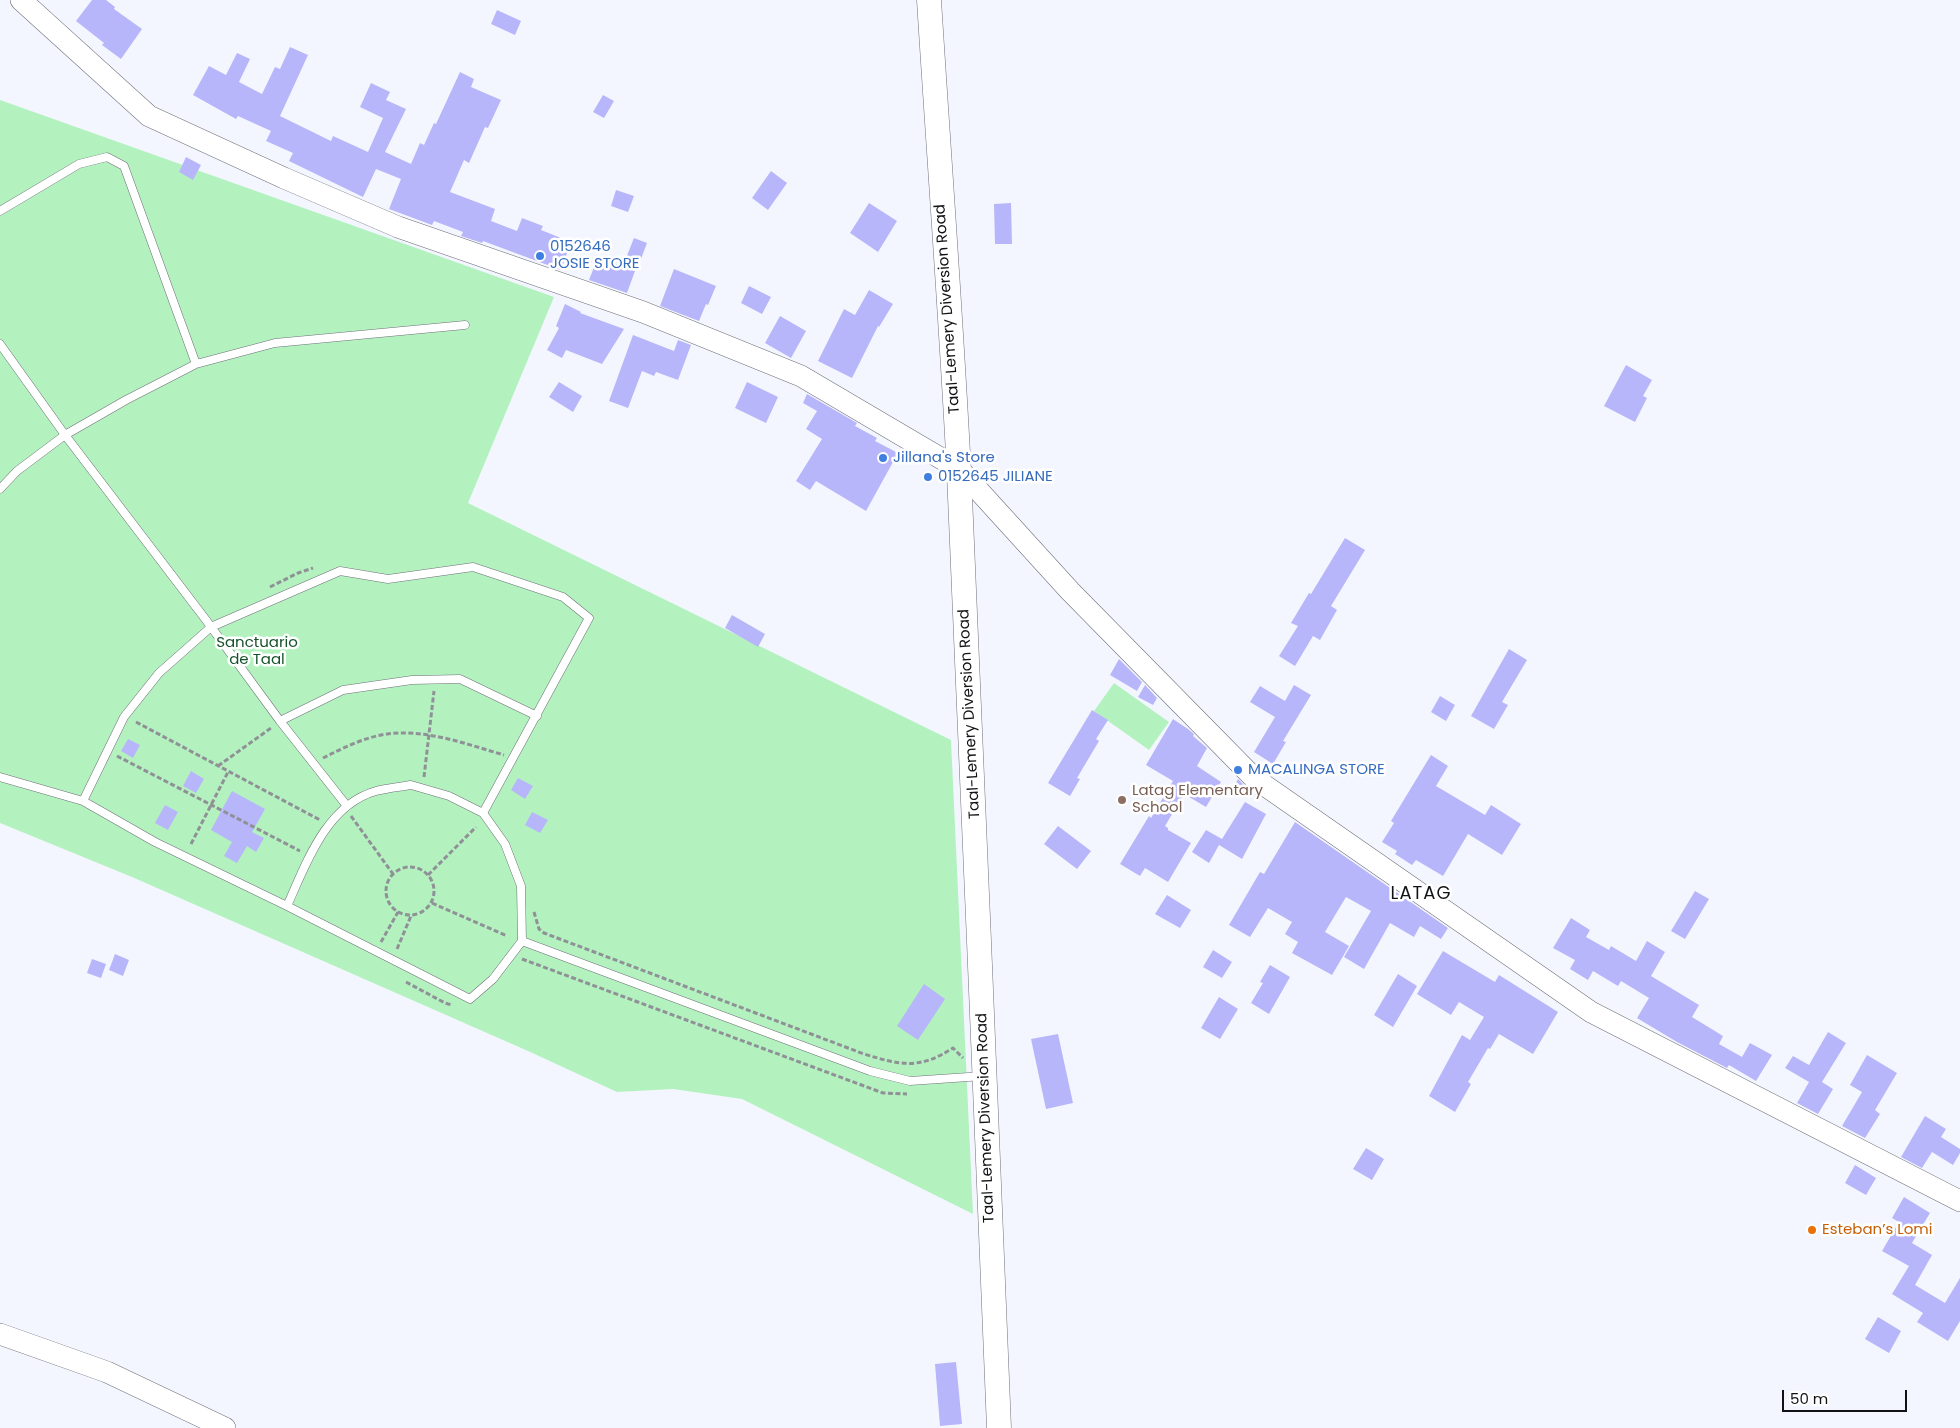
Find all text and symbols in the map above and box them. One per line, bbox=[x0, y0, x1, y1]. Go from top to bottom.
street label: Taal-Lemery Diversion Road bbox=[932, 204, 964, 414]
place label: 0152646 JOSIE STORE bbox=[550, 238, 639, 273]
marker: 0152646 JOSIE STORE bbox=[534, 250, 546, 262]
place label: Jillana's Store bbox=[893, 449, 995, 467]
marker: Jillana's Store bbox=[877, 452, 889, 464]
place label: 0152645 JILIANE bbox=[938, 468, 1053, 486]
marker: 0152645 JILIANE bbox=[922, 471, 934, 483]
street label: Taal-Lemery Diversion Road bbox=[956, 609, 984, 819]
park label: Sanctuario de Taal bbox=[216, 634, 298, 669]
place label: MACALINGA STORE bbox=[1248, 761, 1385, 779]
marker: MACALINGA STORE bbox=[1232, 764, 1244, 776]
place label: Latag Elementary School bbox=[1132, 782, 1263, 817]
marker: Latag Elementary School bbox=[1116, 794, 1128, 806]
district label: LATAG bbox=[1390, 883, 1452, 905]
street label: Taal-Lemery Diversion Road bbox=[973, 1013, 999, 1223]
place label: Esteban’s Lomi bbox=[1822, 1221, 1933, 1239]
marker: Esteban’s Lomi bbox=[1806, 1224, 1818, 1236]
scale bar bbox=[1785, 1380, 1910, 1412]
text: 50 m bbox=[1790, 1388, 1828, 1409]

